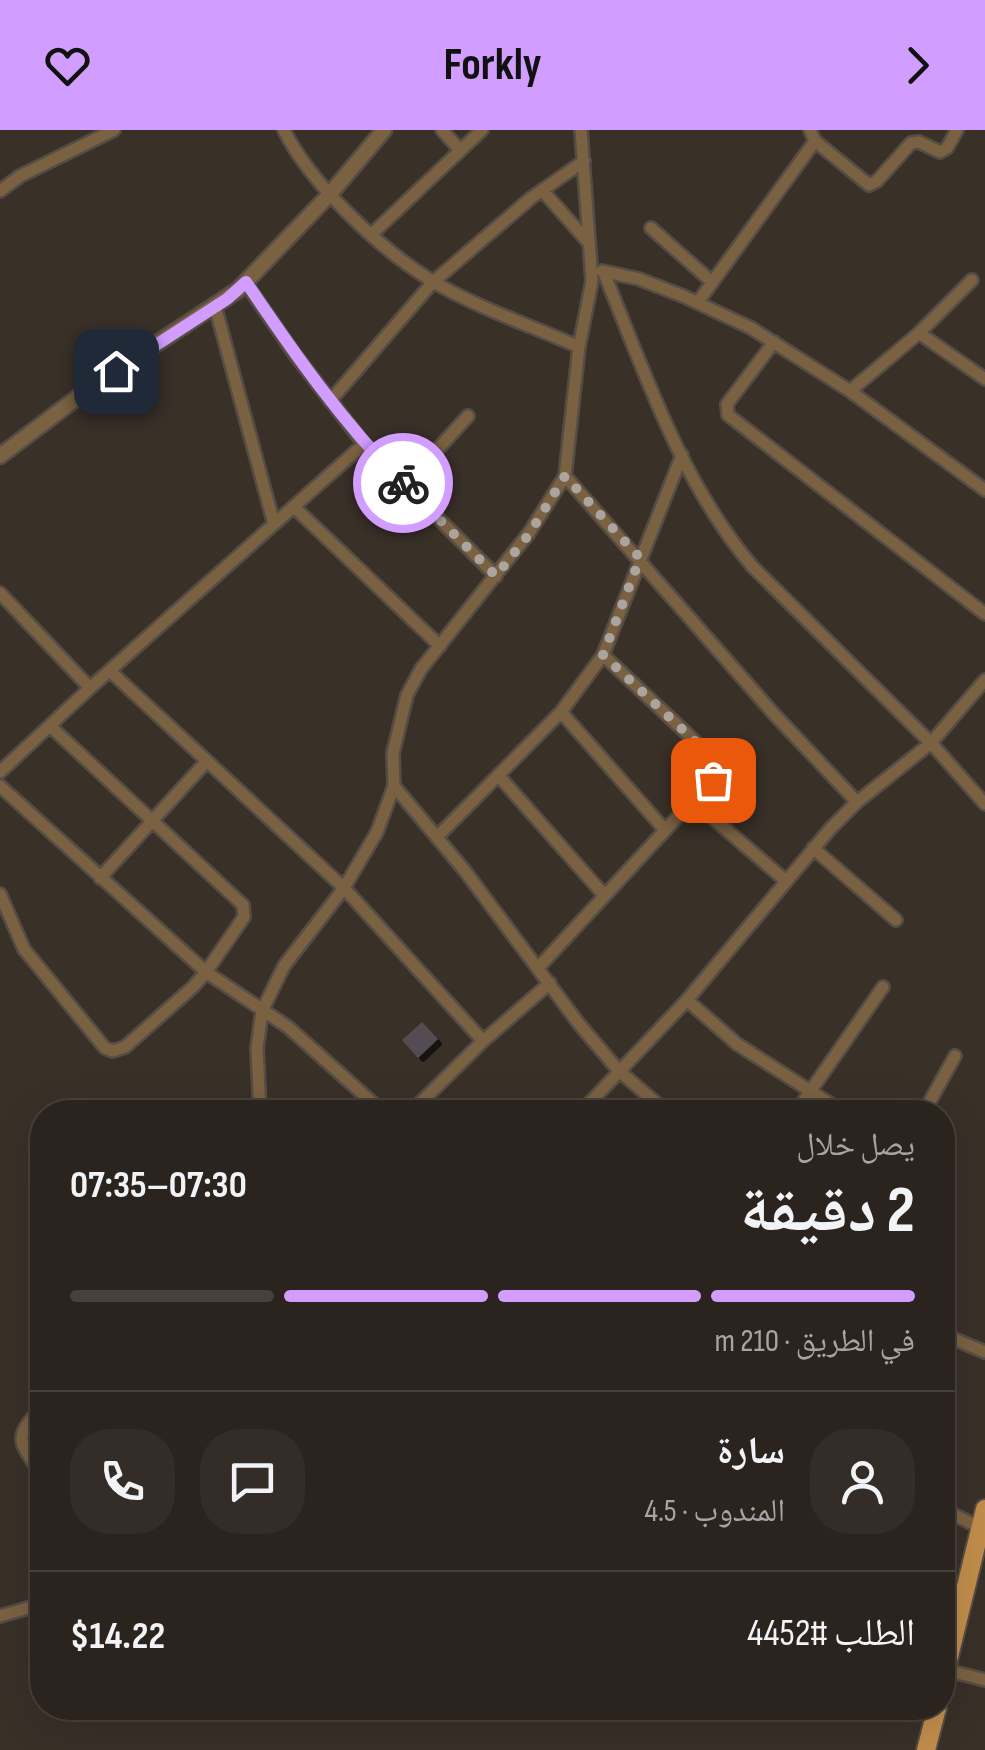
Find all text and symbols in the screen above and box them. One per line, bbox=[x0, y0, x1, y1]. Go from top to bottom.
icon: heart bbox=[40, 38, 95, 93]
text: Forkly bbox=[443, 38, 542, 93]
icon: forward bbox=[890, 38, 945, 93]
pin bbox=[74, 329, 159, 414]
icon: home bbox=[89, 344, 144, 399]
courier bbox=[353, 433, 453, 533]
icon: bike bbox=[376, 456, 431, 511]
pin bbox=[671, 738, 756, 823]
icon: bag bbox=[686, 753, 741, 808]
text: يصل خلال bbox=[796, 1126, 915, 1165]
text: 07:30–07:35 bbox=[70, 1163, 247, 1208]
text: 2 دقيقة bbox=[740, 1173, 915, 1251]
text: في الطريق · 210 m bbox=[715, 1322, 915, 1361]
button: phone bbox=[70, 1429, 175, 1534]
button: chat bbox=[200, 1429, 305, 1534]
text: سارة bbox=[717, 1429, 785, 1474]
button: person bbox=[810, 1429, 915, 1534]
text: المندوب · 4.5 bbox=[645, 1492, 785, 1531]
text: الطلب #4452 bbox=[747, 1611, 915, 1656]
text: $14.22 bbox=[70, 1614, 165, 1659]

